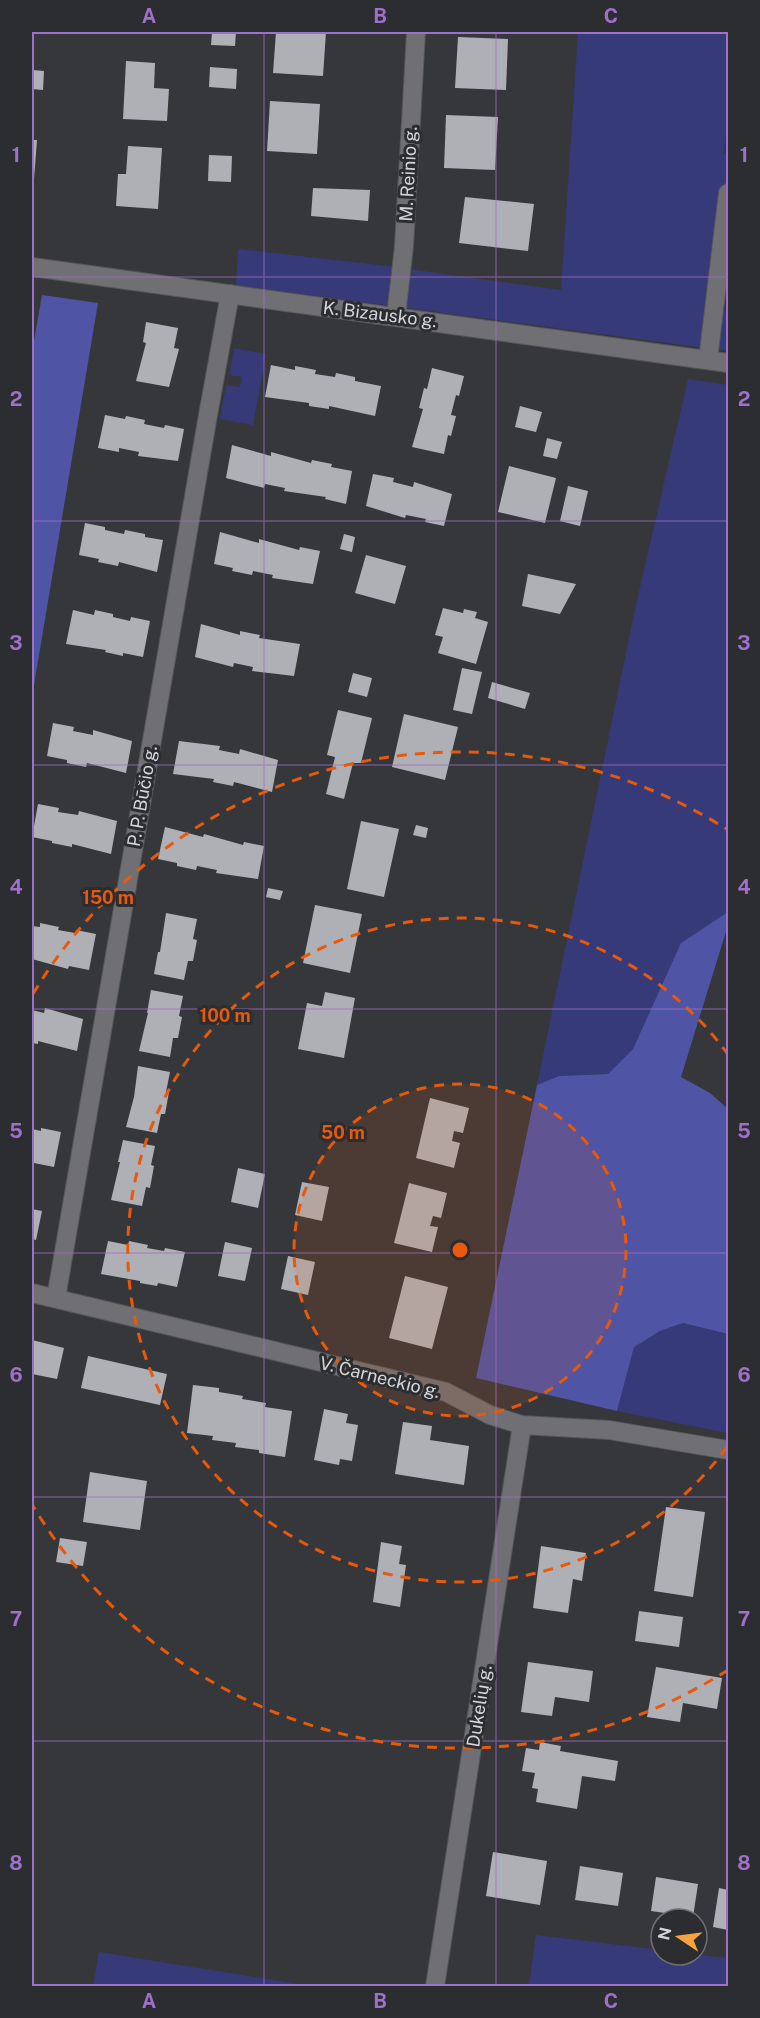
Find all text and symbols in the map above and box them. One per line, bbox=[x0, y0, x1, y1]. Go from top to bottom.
text: A bbox=[142, 4, 156, 28]
text: B bbox=[373, 4, 387, 28]
text: C bbox=[604, 4, 618, 28]
street label: M. Reinio g. bbox=[395, 126, 421, 222]
text: 1 bbox=[12, 143, 20, 167]
text: 1 bbox=[740, 143, 748, 167]
street label: K. Bizausko g. bbox=[322, 297, 438, 331]
text: 2 bbox=[10, 387, 22, 411]
text: 2 bbox=[738, 387, 750, 411]
text: 3 bbox=[9, 631, 23, 655]
text: 3 bbox=[737, 631, 751, 655]
street label: P. P. Būčio g. bbox=[123, 744, 161, 848]
text: 4 bbox=[9, 875, 23, 899]
text: 4 bbox=[737, 875, 751, 899]
text: 150 m bbox=[82, 887, 134, 908]
text: 100 m bbox=[199, 1005, 251, 1026]
text: 5 bbox=[9, 1119, 23, 1143]
text: 5 bbox=[737, 1119, 751, 1143]
text: 50 m bbox=[321, 1122, 365, 1143]
centre of rings bbox=[450, 1240, 470, 1260]
street label: V. Čarneckio g. bbox=[318, 1352, 442, 1402]
text: 6 bbox=[9, 1363, 23, 1387]
text: 6 bbox=[737, 1363, 751, 1387]
text: 7 bbox=[10, 1607, 22, 1631]
text: 7 bbox=[738, 1607, 750, 1631]
street label: Dukelių g. bbox=[462, 1663, 496, 1749]
text: 8 bbox=[9, 1851, 23, 1875]
text: 8 bbox=[737, 1851, 751, 1875]
north arrow bbox=[649, 1907, 709, 1967]
text: N bbox=[654, 1926, 676, 1942]
text: A bbox=[142, 1989, 156, 2013]
text: B bbox=[373, 1989, 387, 2013]
text: C bbox=[604, 1989, 618, 2013]

